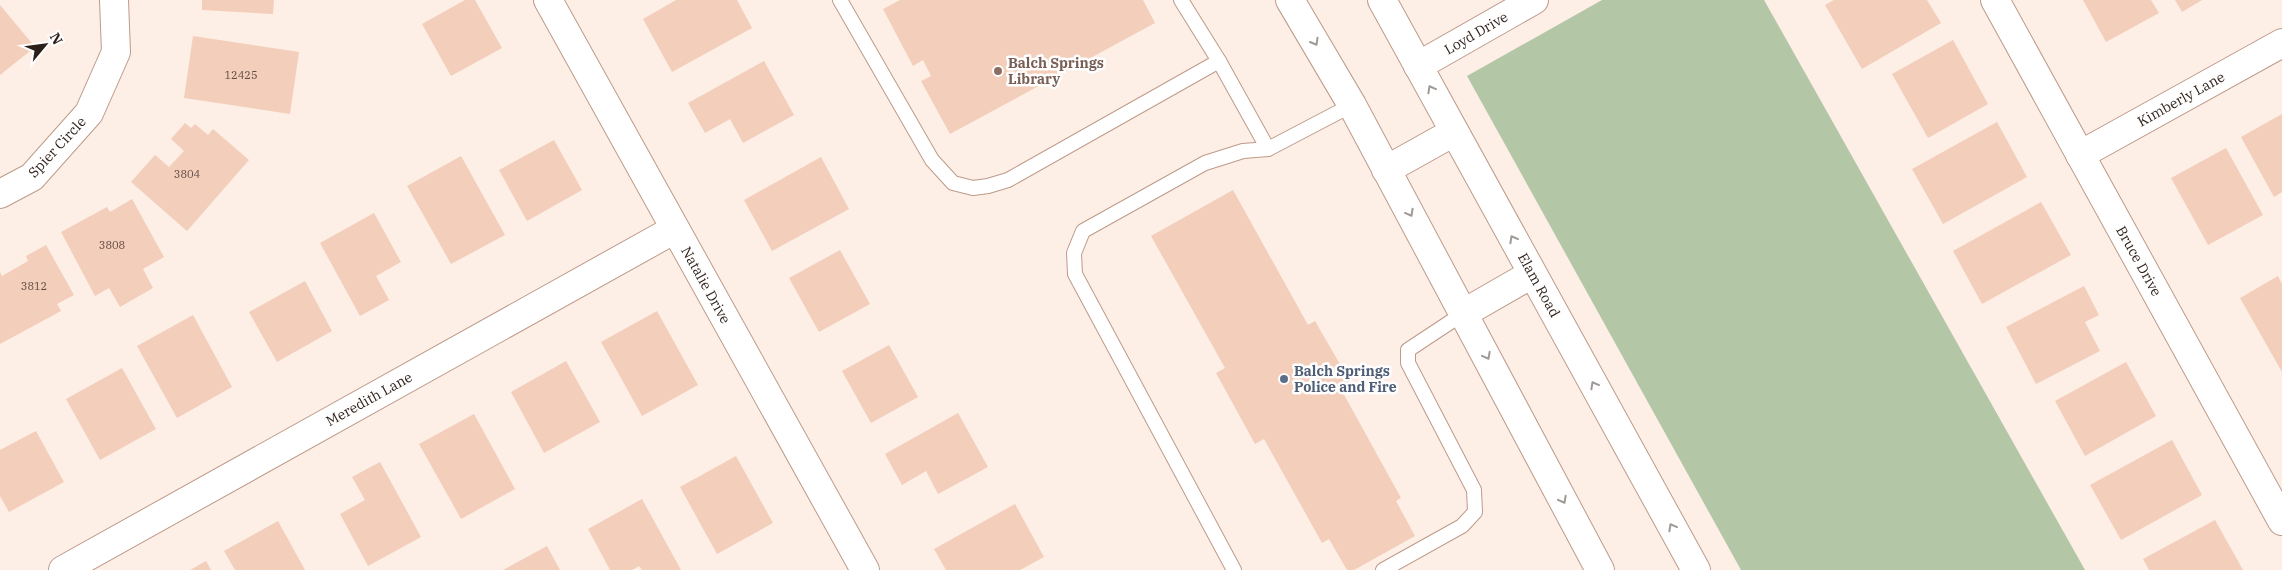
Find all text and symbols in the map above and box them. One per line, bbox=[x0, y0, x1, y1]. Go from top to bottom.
street label: Loyd Drive bbox=[1441, 8, 1511, 58]
north arrow bbox=[20, 20, 70, 70]
text: N bbox=[46, 29, 67, 48]
one-way arrow bbox=[1308, 37, 1318, 46]
place label: Balch Springs Library bbox=[1008, 54, 1104, 88]
marker: Balch Springs Library bbox=[992, 65, 1004, 77]
house number: 12425 bbox=[225, 68, 258, 82]
street label: Kimberly Lane bbox=[2134, 68, 2228, 130]
one-way arrow bbox=[1427, 86, 1437, 95]
street label: Spier Circle bbox=[24, 113, 90, 181]
house number: 3804 bbox=[174, 167, 201, 181]
one-way arrow bbox=[1404, 208, 1414, 217]
street label: Bruce Drive bbox=[2112, 223, 2166, 299]
one-way arrow bbox=[1509, 235, 1519, 244]
house number: 3808 bbox=[99, 238, 125, 252]
street label: Natalie Drive bbox=[677, 243, 735, 327]
street label: Elam Road bbox=[1514, 250, 1564, 321]
house number: 3812 bbox=[21, 279, 47, 293]
one-way arrow bbox=[1481, 351, 1491, 360]
place label: Balch Springs Police and Fire bbox=[1294, 362, 1397, 396]
street label: Meredith Lane bbox=[323, 368, 415, 430]
marker: Balch Springs Police and Fire bbox=[1278, 373, 1290, 385]
one-way arrow bbox=[1590, 381, 1600, 390]
one-way arrow bbox=[1557, 494, 1567, 503]
one-way arrow bbox=[1668, 524, 1678, 533]

